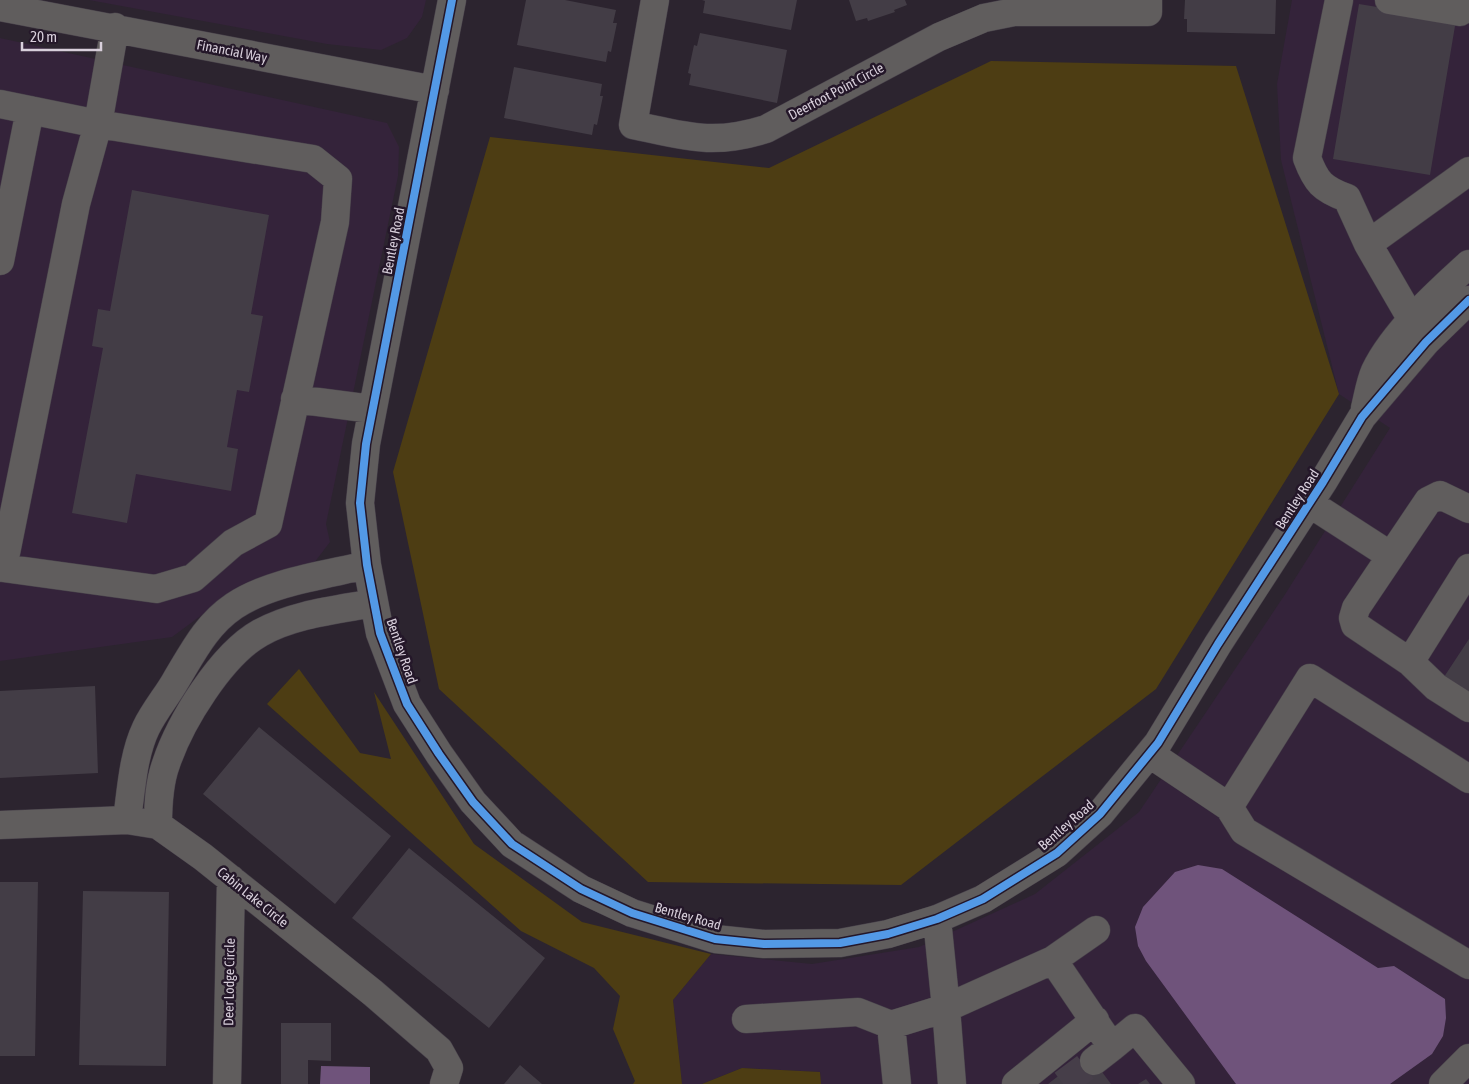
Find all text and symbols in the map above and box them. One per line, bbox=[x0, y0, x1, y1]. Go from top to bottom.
scale bar bbox=[22, 20, 101, 52]
text: 20 m bbox=[30, 28, 57, 45]
street label: Financial Way bbox=[195, 36, 269, 66]
street label: Deerfoot Point Circle bbox=[786, 59, 886, 123]
street label: Bentley Road bbox=[379, 206, 407, 276]
street label: Bentley Road bbox=[1272, 466, 1322, 532]
street label: Bentley Road bbox=[383, 616, 421, 686]
street label: Bentley Road bbox=[1035, 797, 1097, 853]
street label: Cabin Lake Circle bbox=[214, 864, 292, 930]
street label: Bentley Road bbox=[653, 899, 723, 933]
street label: Deer Lodge Circle bbox=[220, 938, 238, 1026]

